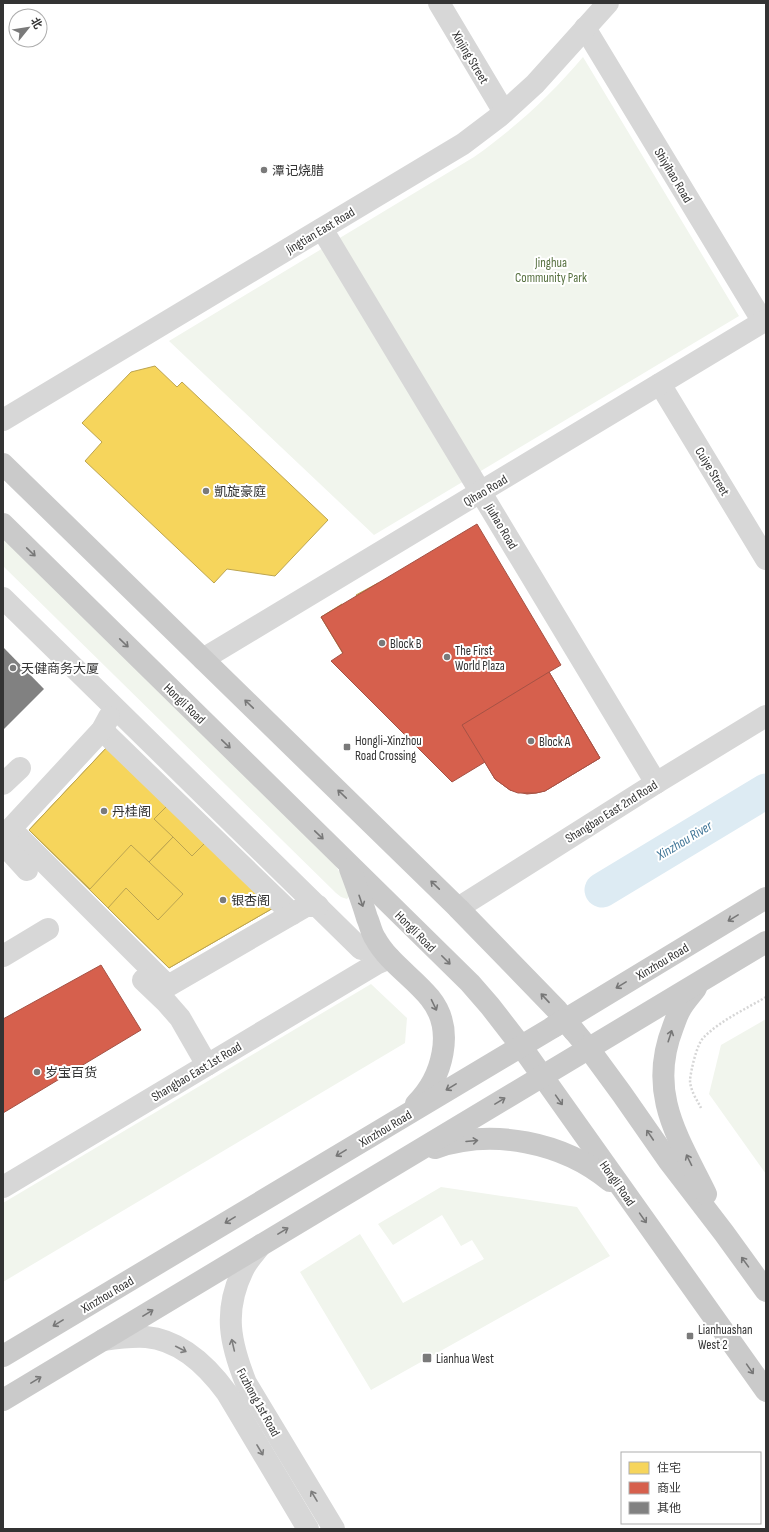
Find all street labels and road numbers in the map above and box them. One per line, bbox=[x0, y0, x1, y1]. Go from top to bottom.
street label: Xinjing Street bbox=[448, 27, 492, 87]
street label: Shiyihao Road bbox=[651, 145, 696, 206]
street label: Jingtian East Road bbox=[282, 204, 358, 258]
street label: Cuiye Street bbox=[691, 444, 733, 499]
street label: Qihao Road bbox=[461, 472, 510, 510]
street label: Jiuhao Road bbox=[481, 500, 521, 552]
street label: Hongli Road bbox=[160, 680, 208, 727]
street label: Shangbao East 2nd Road bbox=[562, 777, 661, 847]
street label: Hongli Road bbox=[391, 908, 439, 956]
street label: Xinzhou Road bbox=[633, 940, 692, 984]
street label: Shangbao East 1st Road bbox=[148, 1039, 245, 1105]
street label: Xinzhou Road bbox=[356, 1107, 415, 1151]
street label: Hongli Road bbox=[596, 1158, 639, 1209]
street label: Xinzhou Road bbox=[78, 1273, 137, 1317]
street label: Fuzhong 1st Road bbox=[233, 1366, 283, 1439]

